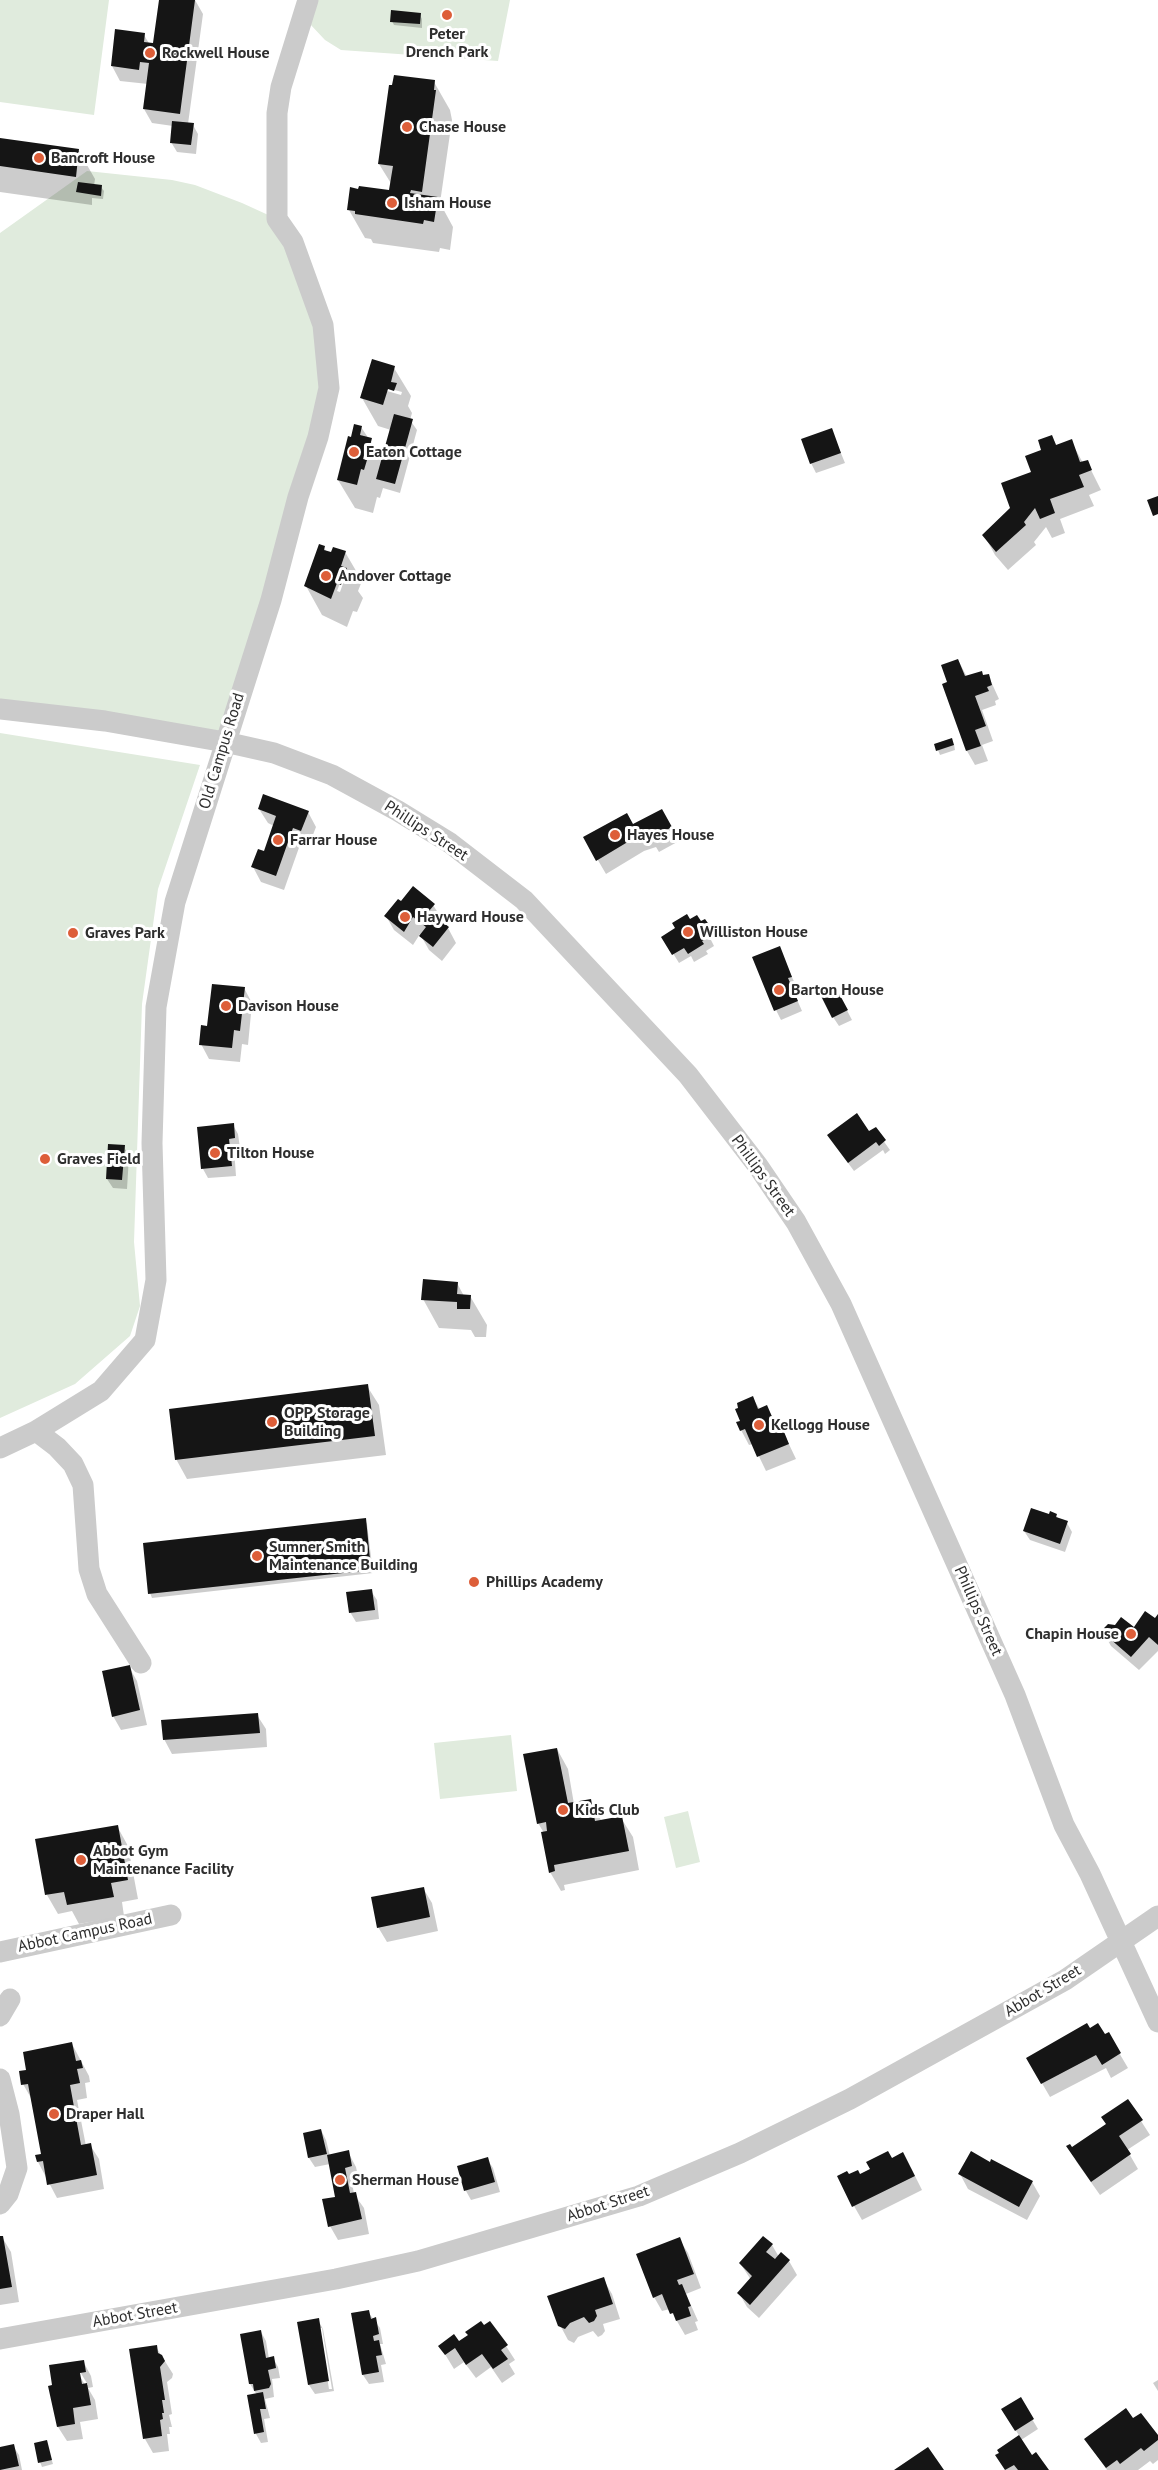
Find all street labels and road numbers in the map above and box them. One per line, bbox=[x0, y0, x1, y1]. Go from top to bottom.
street label: Old Campus Road bbox=[195, 691, 249, 811]
street label: Phillips Street bbox=[380, 797, 472, 865]
street label: Phillips Street bbox=[727, 1131, 799, 1221]
street label: Phillips Street bbox=[950, 1563, 1006, 1659]
street label: Abbot Campus Road bbox=[16, 1909, 154, 1957]
street label: Abbot Street bbox=[1001, 1961, 1085, 2021]
street label: Abbot Street bbox=[564, 2182, 652, 2226]
street label: Abbot Street bbox=[91, 2298, 179, 2332]

